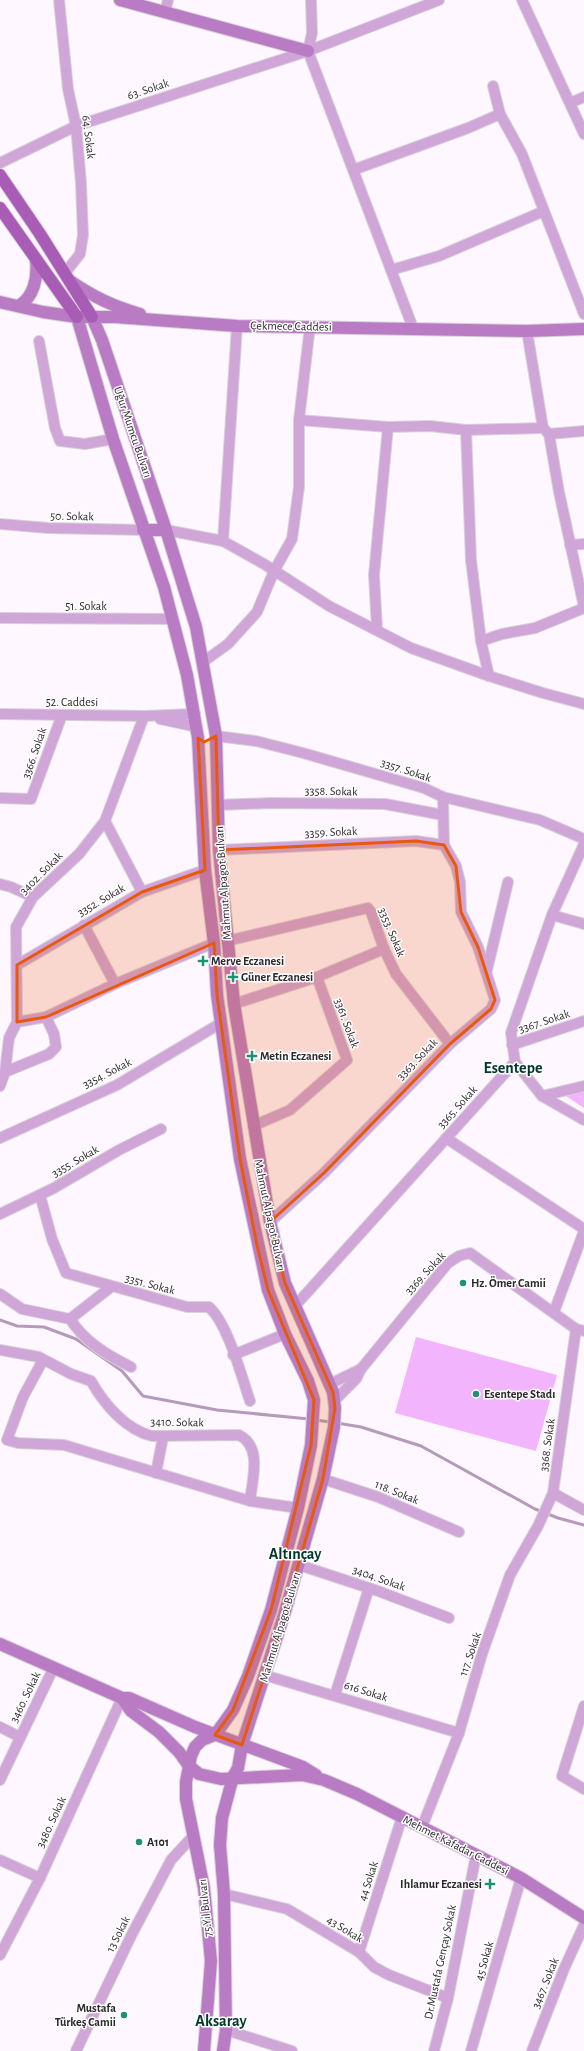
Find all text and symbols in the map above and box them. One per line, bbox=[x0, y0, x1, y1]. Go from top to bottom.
street label: 63. Sokak bbox=[126, 77, 171, 101]
street label: 64. Sokak bbox=[80, 115, 98, 160]
street label: Çekmece Caddesi bbox=[250, 319, 332, 333]
street label: Uğur Mumcu Bulvarı bbox=[112, 385, 154, 479]
street label: 50. Sokak bbox=[50, 510, 94, 522]
street label: 51. Sokak bbox=[65, 600, 107, 612]
street label: 52. Caddesi bbox=[46, 696, 98, 708]
street label: 3366. Sokak bbox=[20, 725, 49, 780]
street label: 3357. Sokak bbox=[379, 756, 433, 784]
street label: 3358. Sokak bbox=[304, 785, 358, 797]
street label: 3359. Sokak bbox=[304, 825, 358, 839]
street label: Mahmut Alpagot Bulvarı bbox=[213, 826, 233, 940]
street label: 3402. Sokak bbox=[17, 849, 65, 897]
street label: 3352. Sokak bbox=[75, 881, 127, 918]
street label: 3353. Sokak bbox=[376, 906, 408, 959]
place label: Merve Eczanesi bbox=[211, 955, 284, 967]
marker: Merve Eczanesi bbox=[198, 956, 208, 966]
place label: Güner Eczanesi bbox=[241, 971, 313, 983]
marker: Güner Eczanesi bbox=[228, 972, 238, 982]
street label: 3361. Sokak bbox=[332, 997, 362, 1050]
street label: 3367. Sokak bbox=[517, 1007, 571, 1035]
street label: 3363. Sokak bbox=[394, 1035, 440, 1082]
place label: Metin Eczanesi bbox=[260, 1050, 331, 1062]
marker: Metin Eczanesi bbox=[247, 1051, 257, 1061]
street label: 3354. Sokak bbox=[81, 1055, 134, 1090]
district label: Esentepe bbox=[484, 1060, 543, 1076]
street label: 3365. Sokak bbox=[435, 1083, 479, 1131]
street label: 3355. Sokak bbox=[49, 1142, 101, 1179]
street label: Mahmut Alpagot Bulvarı bbox=[252, 1158, 288, 1272]
street label: 3369. Sokak bbox=[402, 1249, 448, 1297]
street label: 3351. Sokak bbox=[124, 1272, 177, 1297]
place label: Hz. Ömer Camii bbox=[471, 1276, 546, 1289]
marker: Hz. Ömer Camii bbox=[458, 1278, 468, 1288]
place label: Esentepe Stadı bbox=[484, 1388, 555, 1400]
marker: Esentepe Stadı bbox=[471, 1389, 481, 1399]
street label: 3410. Sokak bbox=[150, 1416, 204, 1428]
street label: 3368. Sokak bbox=[537, 1417, 557, 1472]
street label: 118. Sokak bbox=[373, 1478, 421, 1506]
district label: Altınçay bbox=[269, 1546, 322, 1563]
street label: 3404. Sokak bbox=[351, 1563, 408, 1593]
street label: Mahmut Alpagot Bulvarı bbox=[258, 1571, 302, 1683]
street label: 117. Sokak bbox=[457, 1630, 483, 1677]
street label: 3460. Sokak bbox=[8, 1669, 43, 1724]
street label: 616 Sokak bbox=[343, 1679, 390, 1703]
street label: 3480. Sokak bbox=[34, 1794, 68, 1849]
street label: Mehmet Kafadar Caddesi bbox=[401, 1813, 511, 1877]
place label: A101 bbox=[147, 1836, 169, 1848]
marker: A101 bbox=[134, 1837, 144, 1847]
street label: 44 Sokak bbox=[356, 1859, 380, 1902]
street label: 75.Yıl Bulvarı bbox=[196, 1878, 214, 1938]
place label: Ihlamur Eczanesi bbox=[400, 1878, 482, 1890]
marker: Ihlamur Eczanesi bbox=[485, 1879, 495, 1889]
street label: Dr.Mustafa Gençay Sokak bbox=[422, 1903, 459, 2021]
street label: 43 Sokak bbox=[325, 1913, 366, 1945]
street label: 13 Sokak bbox=[104, 1914, 132, 1954]
street label: 45 Sokak bbox=[473, 1939, 495, 1982]
street label: 3467. Sokak bbox=[529, 1955, 561, 2010]
place label: Mustafa Türkeş Camii bbox=[55, 2002, 116, 2028]
marker: Mustafa Türkeş Camii bbox=[119, 2010, 129, 2020]
district label: Aksaray bbox=[195, 2013, 248, 2030]

